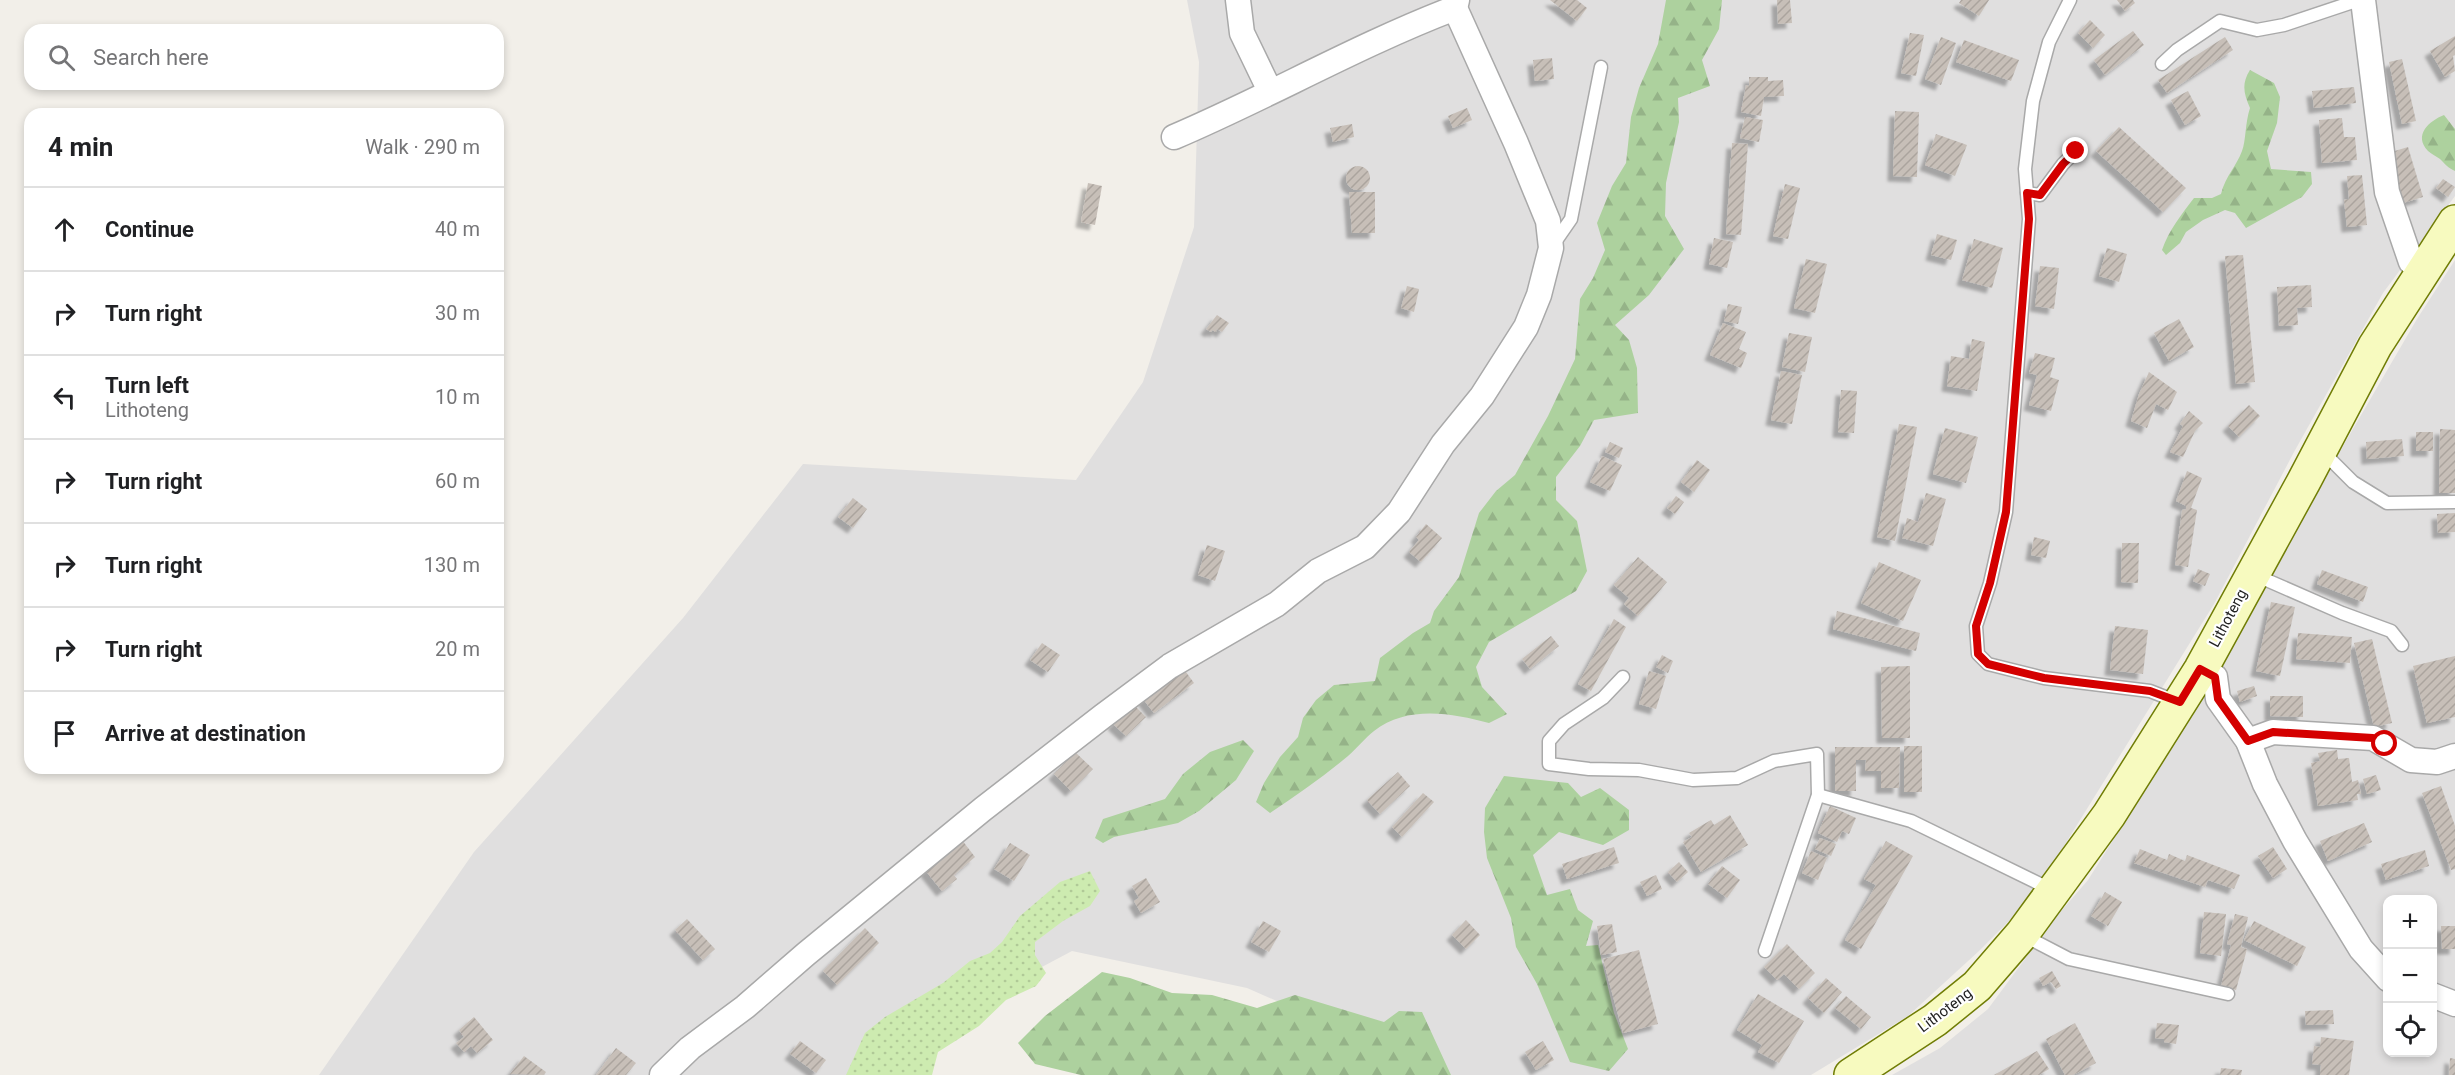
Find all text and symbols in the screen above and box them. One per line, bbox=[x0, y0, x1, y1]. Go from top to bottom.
search box bbox=[24, 24, 504, 90]
icon: search bbox=[45, 41, 78, 74]
text: Search here bbox=[93, 45, 209, 70]
text: 4 min bbox=[48, 132, 113, 162]
text: Walk · 290 m bbox=[365, 135, 480, 159]
route end bbox=[2062, 137, 2088, 163]
icon: ahead bbox=[48, 213, 81, 246]
text: Continue bbox=[105, 217, 194, 242]
text: 40 m bbox=[435, 217, 480, 241]
icon: right bbox=[48, 297, 81, 330]
text: Turn right bbox=[105, 301, 202, 326]
text: 30 m bbox=[435, 301, 480, 325]
text: Turn left bbox=[105, 373, 189, 398]
icon: left bbox=[48, 381, 81, 414]
text: 10 m bbox=[435, 385, 480, 409]
text: Lithoteng bbox=[105, 398, 189, 422]
icon: right bbox=[48, 465, 81, 498]
text: Turn right bbox=[105, 469, 202, 494]
text: 60 m bbox=[435, 469, 480, 493]
icon: right bbox=[48, 549, 81, 582]
text: Turn right bbox=[105, 553, 202, 578]
text: 130 m bbox=[424, 553, 480, 577]
street label: Lithoteng bbox=[2205, 586, 2251, 650]
icon: right bbox=[48, 633, 81, 666]
text: Turn right bbox=[105, 637, 202, 662]
text: 20 m bbox=[435, 637, 480, 661]
icon: arrive bbox=[48, 717, 81, 750]
text: Arrive at destination bbox=[105, 721, 306, 746]
route start bbox=[2371, 730, 2397, 756]
map controls bbox=[2383, 895, 2437, 1057]
button: + bbox=[2383, 895, 2437, 949]
button: − bbox=[2383, 949, 2437, 1003]
street label: Lithoteng bbox=[1914, 984, 1976, 1036]
button: locate bbox=[2383, 1003, 2437, 1057]

